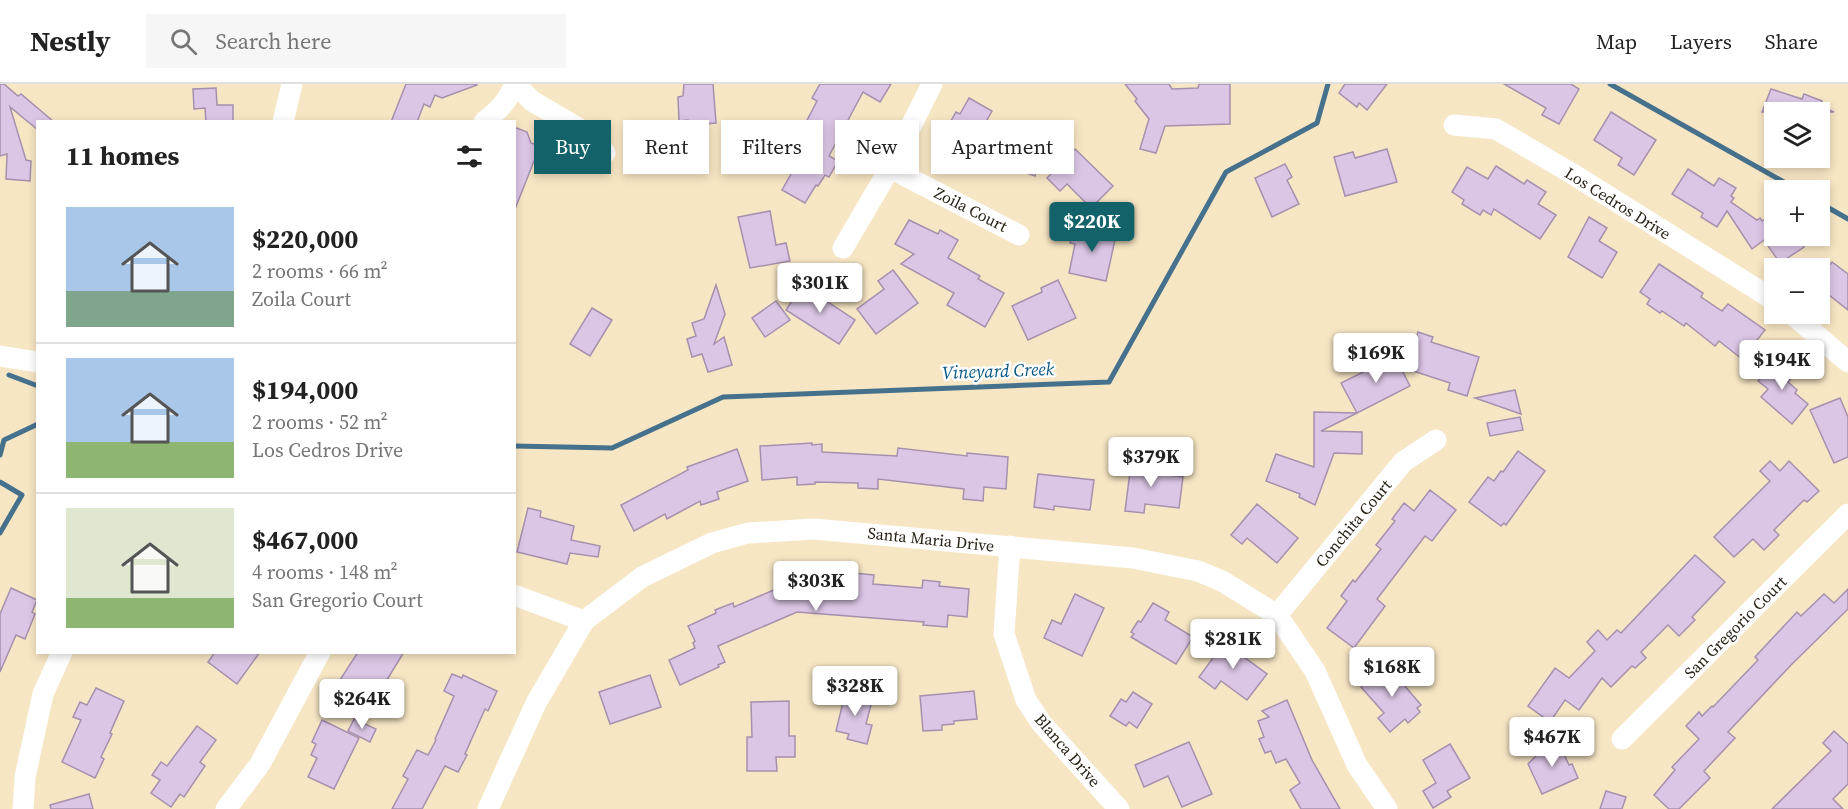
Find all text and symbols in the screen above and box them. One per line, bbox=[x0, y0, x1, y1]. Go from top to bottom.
search box bbox=[146, 14, 566, 68]
text: Nestly bbox=[30, 22, 110, 60]
icon: search bbox=[167, 25, 200, 58]
text: Search here bbox=[215, 26, 331, 56]
text: Map bbox=[1596, 27, 1637, 56]
text: Layers bbox=[1670, 27, 1732, 56]
text: Share bbox=[1765, 27, 1818, 56]
map controls bbox=[1764, 102, 1830, 324]
button: layers bbox=[1764, 102, 1830, 168]
chip: Buy bbox=[534, 120, 611, 174]
chip: Rent bbox=[623, 120, 709, 174]
chip: Filters bbox=[721, 120, 823, 174]
chip: New bbox=[835, 120, 919, 174]
chip: Apartment bbox=[931, 120, 1074, 174]
text: 11 homes bbox=[66, 138, 179, 174]
icon: filters bbox=[453, 140, 486, 173]
street label: Los Cedros Drive bbox=[1561, 162, 1675, 244]
button: + bbox=[1764, 180, 1830, 246]
street label: Zoila Court bbox=[931, 181, 1012, 237]
pin: $220K bbox=[1050, 202, 1134, 253]
text: $220K bbox=[1063, 207, 1121, 235]
text: $220,000 bbox=[252, 221, 358, 257]
icon: home bbox=[114, 231, 186, 303]
text: 2 rooms · 66 m² bbox=[252, 257, 388, 285]
button: − bbox=[1764, 258, 1830, 324]
pin: $301K bbox=[778, 263, 862, 314]
text: $301K bbox=[791, 268, 849, 296]
text: Zoila Court bbox=[252, 285, 351, 313]
pin: $169K bbox=[1334, 333, 1418, 384]
text: $169K bbox=[1347, 338, 1405, 366]
pin: $194K bbox=[1740, 340, 1824, 391]
text: $194K bbox=[1753, 345, 1811, 373]
water label: Vineyard Creek bbox=[942, 356, 1055, 385]
text: $194,000 bbox=[252, 372, 358, 408]
icon: home bbox=[114, 382, 186, 454]
text: 2 rooms · 52 m² bbox=[252, 408, 388, 436]
text: Los Cedros Drive bbox=[252, 436, 403, 464]
pin: $379K bbox=[1109, 437, 1193, 488]
text: $379K bbox=[1122, 442, 1180, 470]
street label: Conchita Court bbox=[1310, 474, 1397, 571]
street label: Santa Maria Drive bbox=[867, 521, 995, 557]
text: $467,000 bbox=[252, 522, 358, 558]
icon: home bbox=[114, 532, 186, 604]
text: 4 rooms · 148 m² bbox=[252, 558, 398, 586]
pin: $303K bbox=[774, 561, 858, 612]
text: $303K bbox=[787, 566, 845, 594]
street label: San Gregorio Court bbox=[1679, 570, 1792, 683]
text: San Gregorio Court bbox=[252, 586, 423, 614]
pin: $281K bbox=[1191, 619, 1275, 670]
text: $281K bbox=[1204, 624, 1262, 652]
pin: $168K bbox=[1350, 647, 1434, 698]
text: $168K bbox=[1363, 652, 1421, 680]
pin: $328K bbox=[813, 666, 897, 717]
text: $328K bbox=[826, 671, 884, 699]
pin: $264K bbox=[320, 679, 404, 730]
text: $264K bbox=[333, 684, 391, 712]
street label: Blanca Drive bbox=[1030, 709, 1106, 791]
pin: $467K bbox=[1510, 717, 1594, 768]
text: $467K bbox=[1523, 722, 1581, 750]

